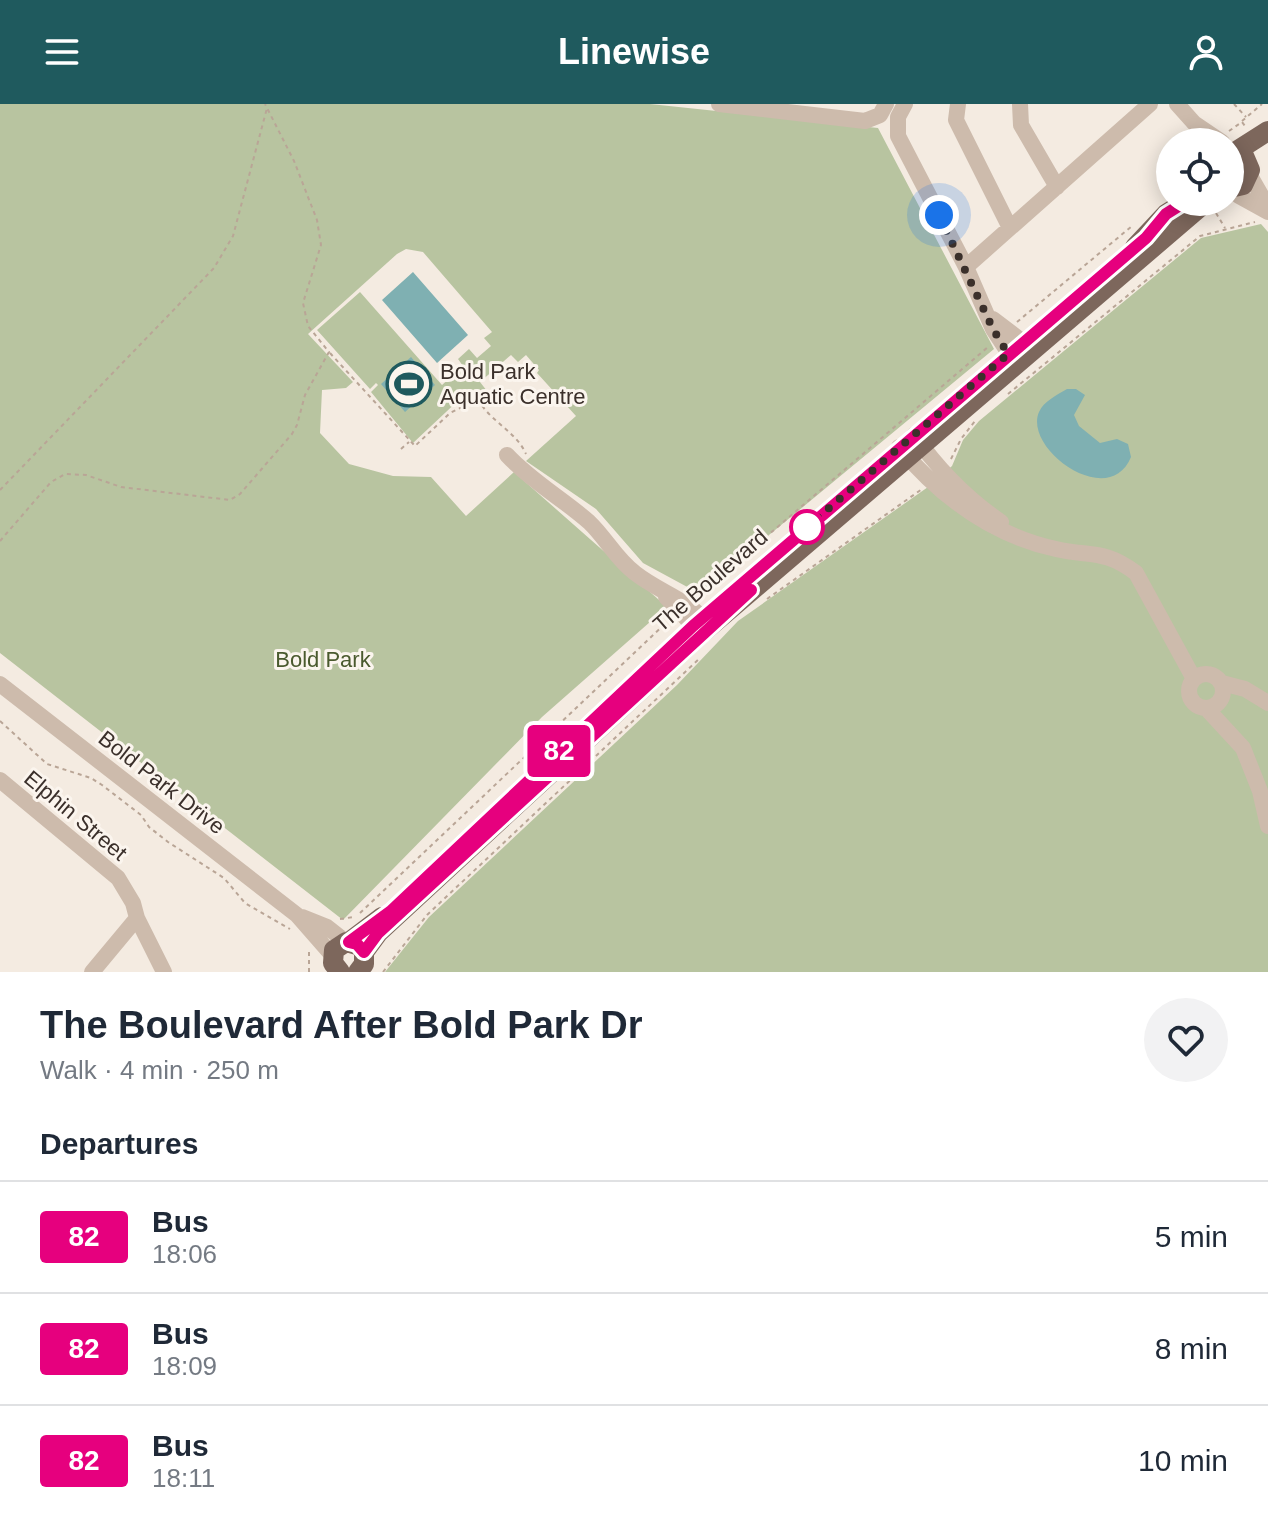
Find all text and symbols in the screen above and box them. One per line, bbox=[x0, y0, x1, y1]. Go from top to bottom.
icon: menu bbox=[40, 30, 84, 74]
icon: person bbox=[1184, 30, 1228, 74]
text: Linewise bbox=[558, 31, 710, 72]
map controls bbox=[1156, 128, 1244, 216]
button: locate bbox=[1156, 128, 1244, 216]
your location bbox=[919, 195, 959, 235]
place label: Bold Park Aquatic Centre bbox=[440, 359, 586, 409]
sports icon: Bold Park Aquatic Centre bbox=[385, 360, 433, 408]
unlabelled marker bbox=[790, 510, 824, 544]
street label: The Boulevard bbox=[648, 524, 773, 637]
park label: Bold Park bbox=[275, 647, 372, 672]
street label: Bold Park Drive bbox=[94, 725, 230, 839]
line badge: 82 bbox=[523, 725, 595, 777]
text: 82 bbox=[543, 735, 575, 766]
street label: Elphin Street bbox=[19, 765, 132, 865]
button: heart bbox=[1144, 998, 1228, 1082]
text: The Boulevard After Bold Park Dr bbox=[40, 1004, 643, 1046]
text: Walk · 4 min · 250 m bbox=[40, 1055, 279, 1085]
text: Departures bbox=[40, 1127, 198, 1160]
text: Bus bbox=[152, 1205, 209, 1238]
text: 5 min bbox=[1155, 1220, 1228, 1253]
text: 82 bbox=[68, 1221, 100, 1252]
text: 18:06 bbox=[152, 1239, 217, 1269]
text: Bus bbox=[152, 1317, 209, 1350]
text: 8 min bbox=[1155, 1332, 1228, 1365]
text: 82 bbox=[68, 1333, 100, 1364]
text: 18:09 bbox=[152, 1351, 217, 1381]
text: Bus bbox=[152, 1429, 209, 1462]
text: 10 min bbox=[1138, 1444, 1228, 1477]
text: 82 bbox=[68, 1445, 100, 1476]
text: 18:11 bbox=[152, 1463, 215, 1493]

